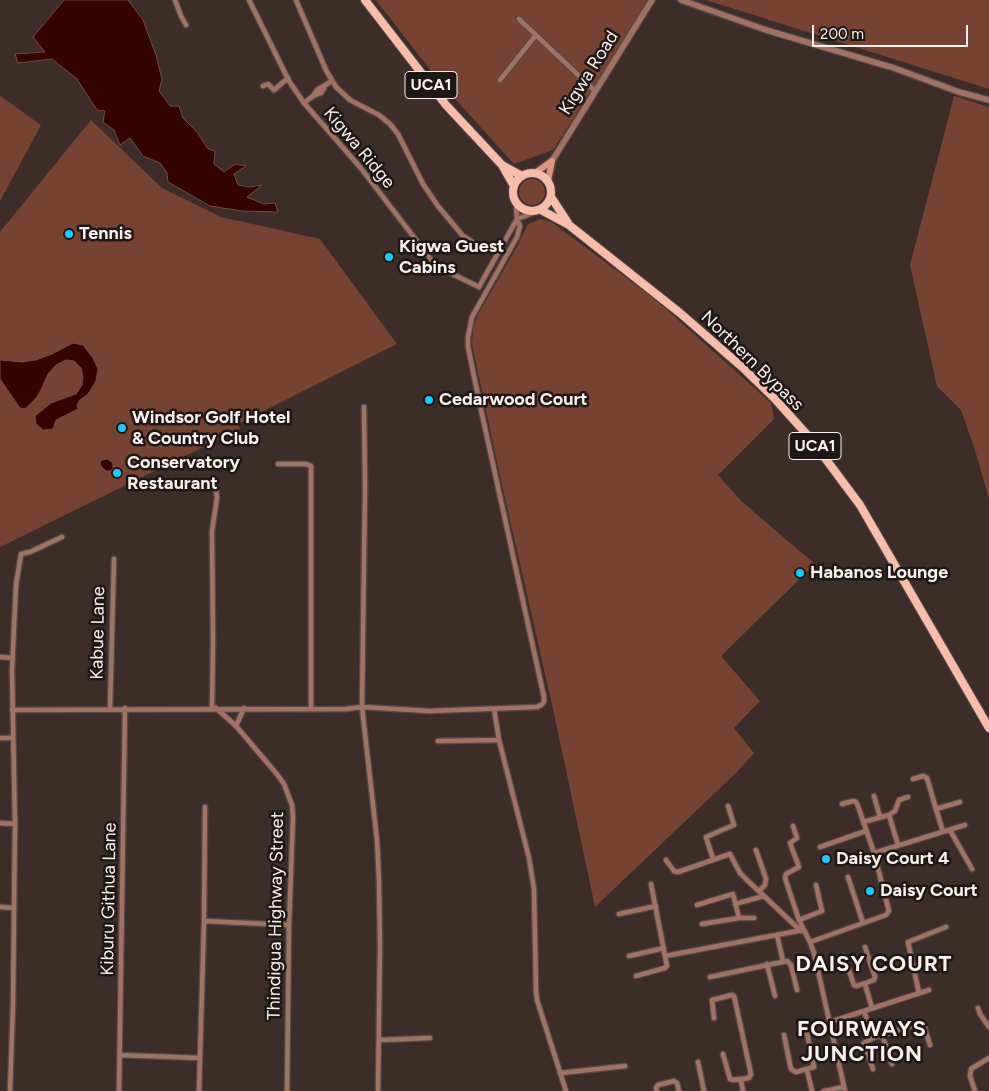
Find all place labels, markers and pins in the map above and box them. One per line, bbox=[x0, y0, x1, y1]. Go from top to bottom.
place label: Tennis bbox=[79, 223, 132, 245]
marker: Tennis bbox=[63, 228, 75, 240]
place label: Kigwa Guest Cabins bbox=[399, 236, 504, 278]
marker: Kigwa Guest Cabins bbox=[383, 251, 395, 263]
place label: Cedarwood Court bbox=[439, 389, 588, 411]
marker: Cedarwood Court bbox=[423, 394, 435, 406]
place label: Windsor Golf Hotel & Country Club bbox=[132, 407, 290, 449]
marker: Windsor Golf Hotel & Country Club bbox=[116, 422, 128, 434]
place label: Conservatory Restaurant bbox=[127, 452, 240, 494]
marker: Conservatory Restaurant bbox=[111, 467, 123, 479]
place label: Habanos Lounge bbox=[810, 562, 948, 584]
marker: Habanos Lounge bbox=[794, 567, 806, 579]
place label: Daisy Court 4 bbox=[836, 848, 949, 870]
marker: Daisy Court 4 bbox=[820, 853, 832, 865]
place label: Daisy Court bbox=[880, 880, 978, 902]
marker: Daisy Court bbox=[864, 885, 876, 897]

